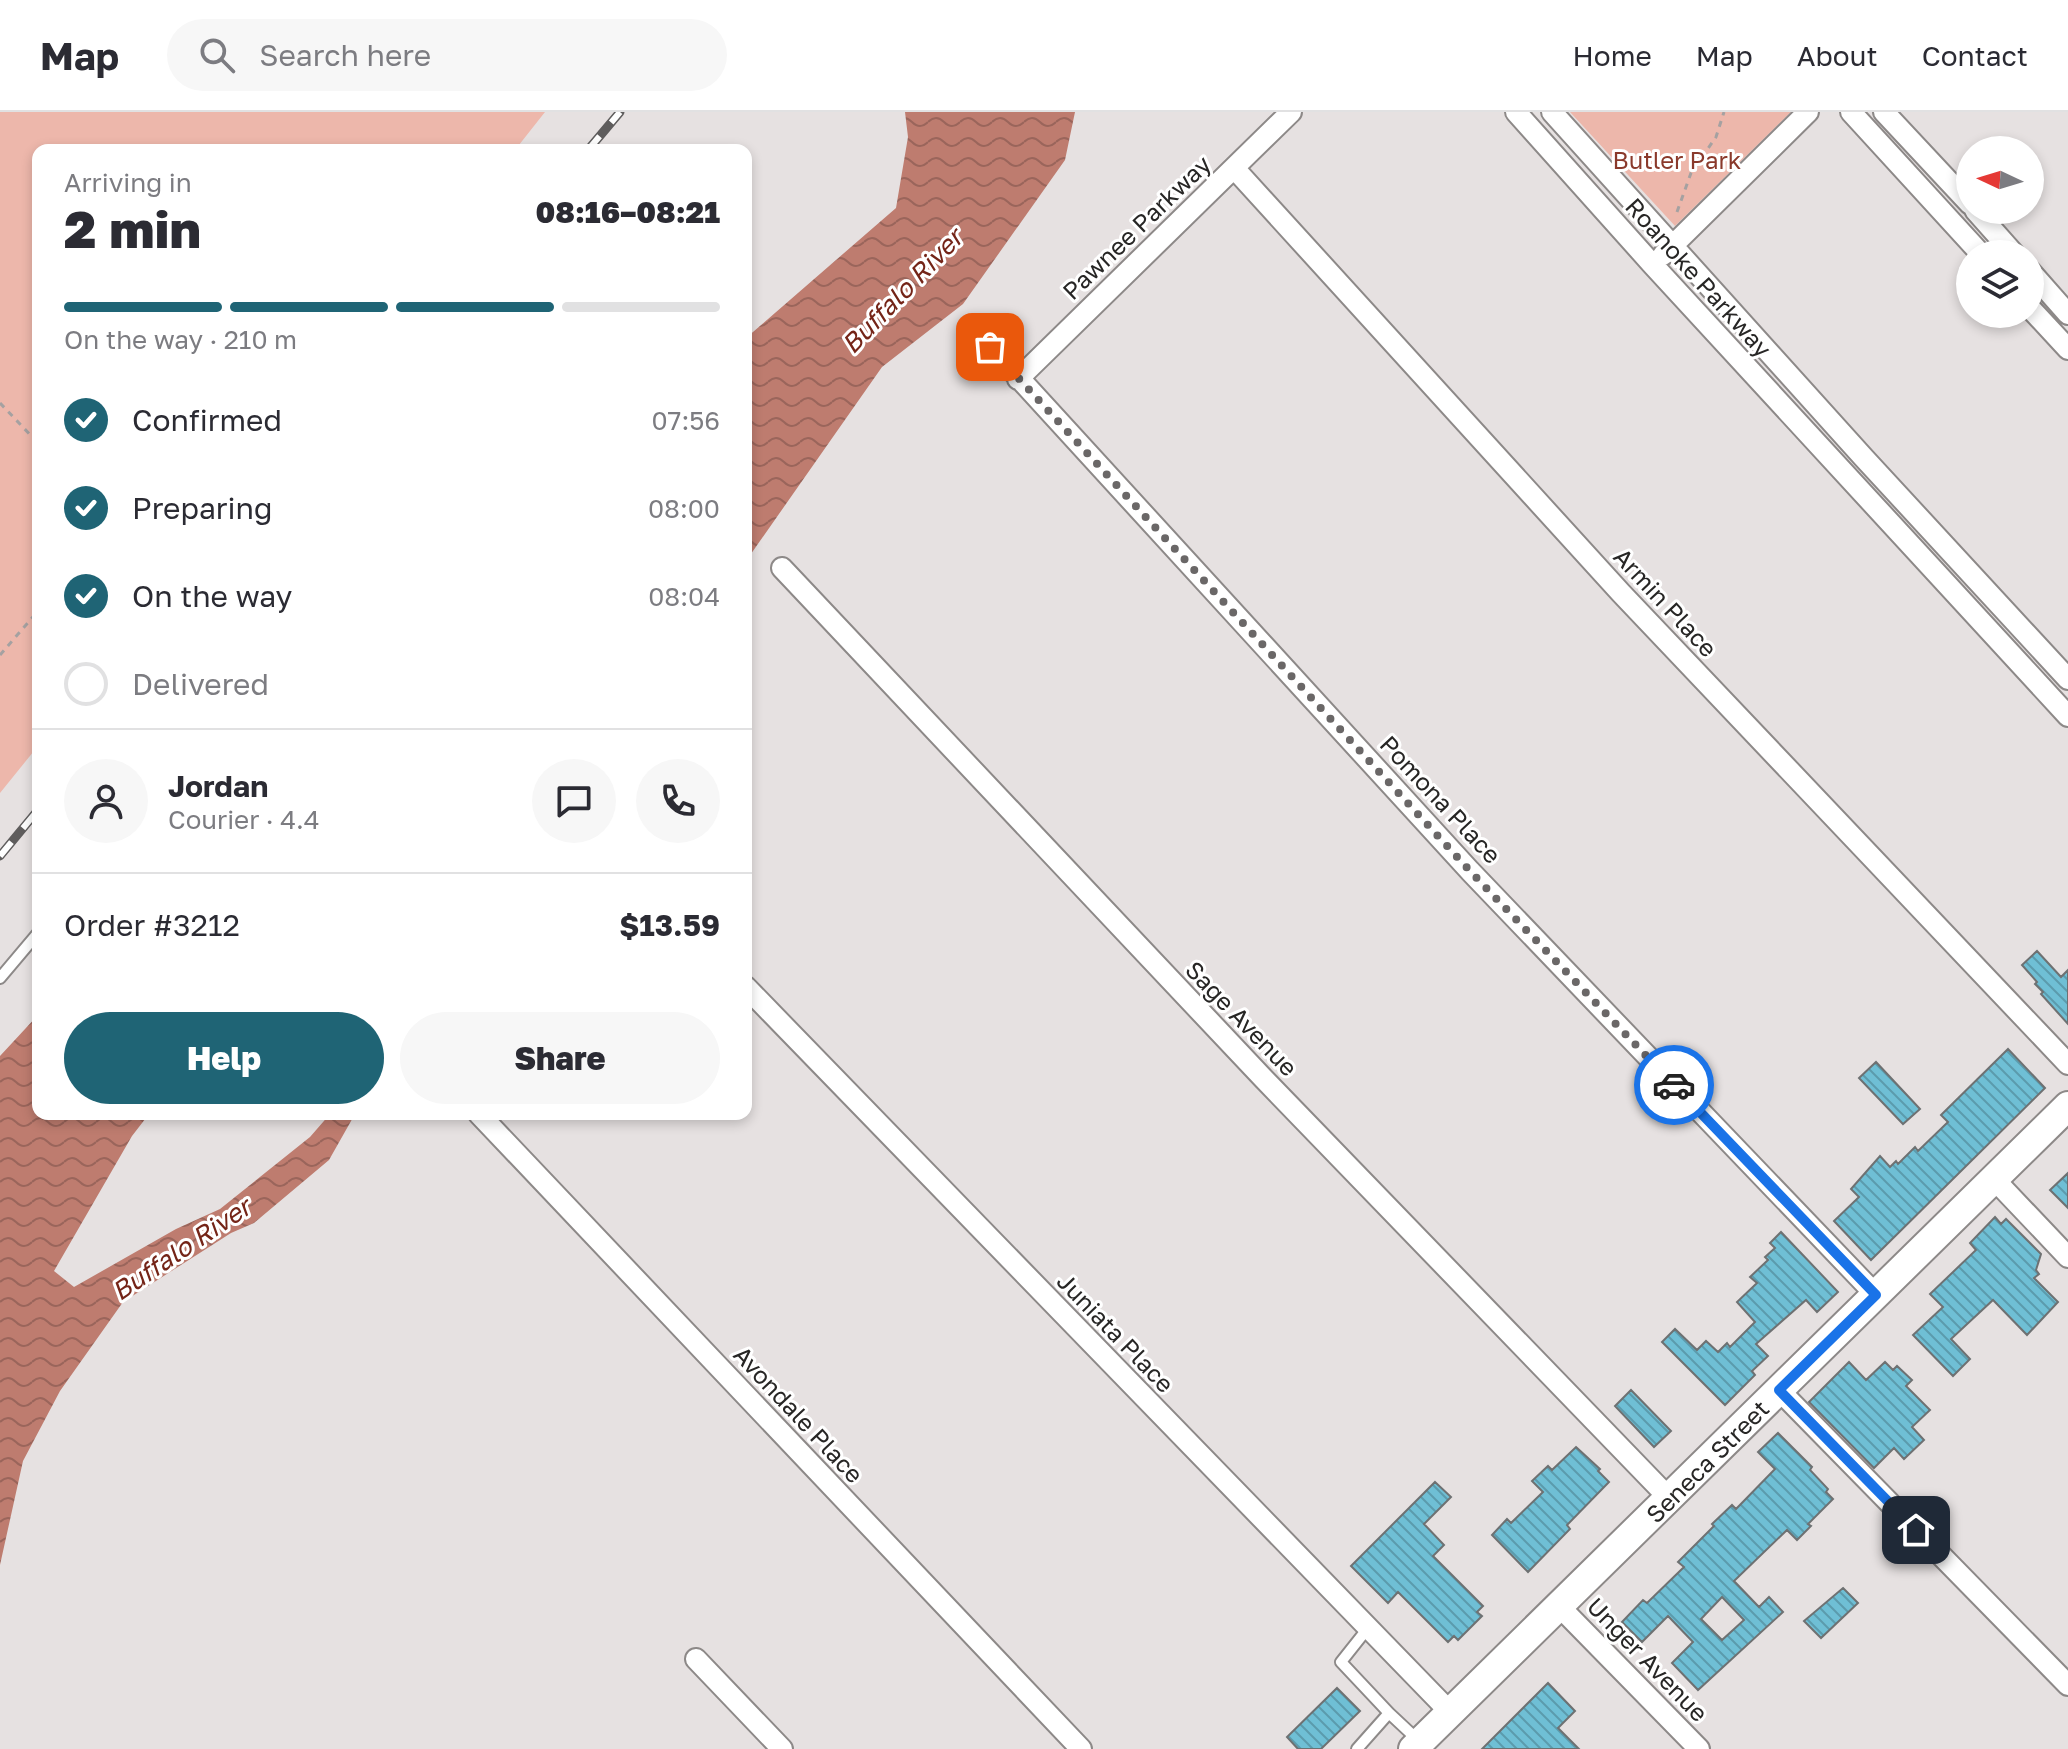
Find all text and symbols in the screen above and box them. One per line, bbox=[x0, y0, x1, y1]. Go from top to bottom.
search box bbox=[167, 19, 727, 91]
text: Map bbox=[40, 33, 119, 78]
icon: search bbox=[195, 33, 239, 77]
text: Search here bbox=[259, 37, 431, 73]
text: Home bbox=[1573, 39, 1652, 72]
text: Map bbox=[1696, 39, 1753, 72]
text: About bbox=[1797, 39, 1878, 72]
text: Contact bbox=[1922, 39, 2028, 72]
north arrow bbox=[1956, 136, 2044, 224]
map controls bbox=[1956, 136, 2044, 328]
park label: Butler Park bbox=[1613, 145, 1741, 174]
street label: Pawnee Parkway bbox=[1056, 149, 1216, 305]
text: Arriving in bbox=[64, 167, 192, 198]
street label: Roanoke Parkway bbox=[1620, 192, 1778, 362]
text: 08:16–08:21 bbox=[535, 194, 720, 230]
text: 2 min bbox=[64, 197, 201, 259]
water label: Buffalo River bbox=[835, 220, 972, 360]
button: layers bbox=[1956, 240, 2044, 328]
pin bbox=[956, 313, 1024, 381]
text: On the way · 210 m bbox=[64, 324, 297, 355]
icon: bag bbox=[968, 325, 1012, 369]
icon: check bbox=[64, 398, 108, 442]
text: Confirmed bbox=[132, 402, 282, 438]
text: 07:56 bbox=[651, 405, 720, 436]
icon: check bbox=[64, 486, 108, 530]
text: Preparing bbox=[132, 490, 273, 526]
text: 08:00 bbox=[648, 493, 720, 524]
street label: Armin Place bbox=[1608, 542, 1724, 662]
icon: check bbox=[64, 574, 108, 618]
text: On the way bbox=[132, 578, 292, 614]
text: 08:04 bbox=[648, 581, 720, 612]
text: Delivered bbox=[132, 666, 269, 702]
street label: Pomona Place bbox=[1375, 729, 1507, 869]
button: person bbox=[64, 759, 148, 843]
button: chat bbox=[532, 759, 616, 843]
button: phone bbox=[636, 759, 720, 843]
text: Jordan bbox=[168, 768, 268, 804]
text: Courier · 4.4 bbox=[168, 804, 320, 835]
text: Order #3212 bbox=[64, 907, 240, 943]
text: $13.59 bbox=[619, 907, 720, 943]
street label: Sage Avenue bbox=[1180, 955, 1304, 1081]
button: Help bbox=[64, 1012, 384, 1104]
button: Share bbox=[400, 1012, 720, 1104]
courier bbox=[1634, 1045, 1714, 1125]
icon: car bbox=[1652, 1063, 1696, 1107]
water label: Buffalo River bbox=[106, 1189, 259, 1307]
street label: Juniata Place bbox=[1052, 1266, 1180, 1398]
street label: Avondale Place bbox=[728, 1340, 870, 1488]
street label: Seneca Street bbox=[1640, 1394, 1774, 1528]
pin bbox=[1882, 1496, 1950, 1564]
icon: home bbox=[1894, 1508, 1938, 1552]
street label: Unger Avenue bbox=[1582, 1591, 1714, 1727]

